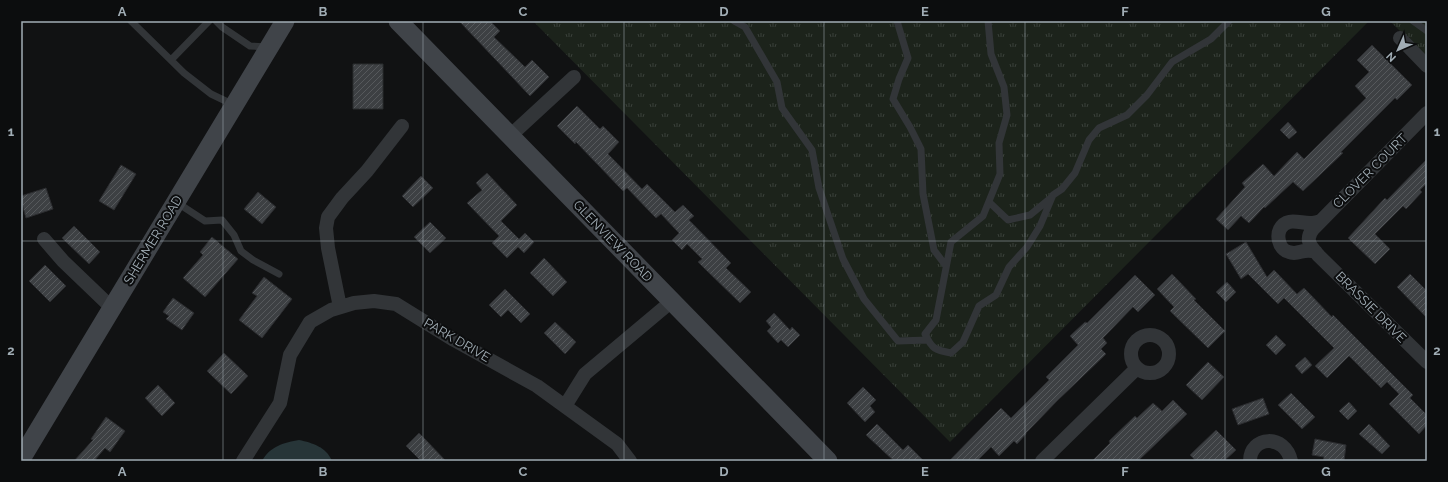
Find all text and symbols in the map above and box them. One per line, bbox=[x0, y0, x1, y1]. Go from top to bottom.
text: A bbox=[118, 4, 127, 19]
text: B bbox=[319, 4, 328, 19]
text: C bbox=[519, 4, 528, 19]
text: D bbox=[719, 4, 729, 19]
text: E bbox=[921, 4, 929, 19]
text: F bbox=[1121, 4, 1129, 19]
text: G bbox=[1321, 4, 1331, 19]
north arrow bbox=[1378, 30, 1418, 70]
text: N bbox=[1384, 49, 1399, 64]
text: 1 bbox=[8, 124, 15, 139]
text: 1 bbox=[1434, 124, 1441, 139]
street label: CLOVER COURT bbox=[1330, 131, 1410, 211]
street label: SHERMER ROAD bbox=[121, 193, 185, 287]
street label: GLENVIEW ROAD bbox=[570, 197, 656, 285]
street label: BRASSIE DRIVE bbox=[1333, 269, 1410, 346]
street label: PARK DRIVE bbox=[421, 315, 493, 365]
text: 2 bbox=[7, 343, 15, 358]
text: 2 bbox=[1433, 343, 1441, 358]
text: A bbox=[118, 464, 127, 479]
text: B bbox=[319, 464, 328, 479]
text: C bbox=[519, 464, 528, 479]
text: D bbox=[719, 464, 729, 479]
text: E bbox=[921, 464, 929, 479]
text: F bbox=[1121, 464, 1129, 479]
text: G bbox=[1321, 464, 1331, 479]

